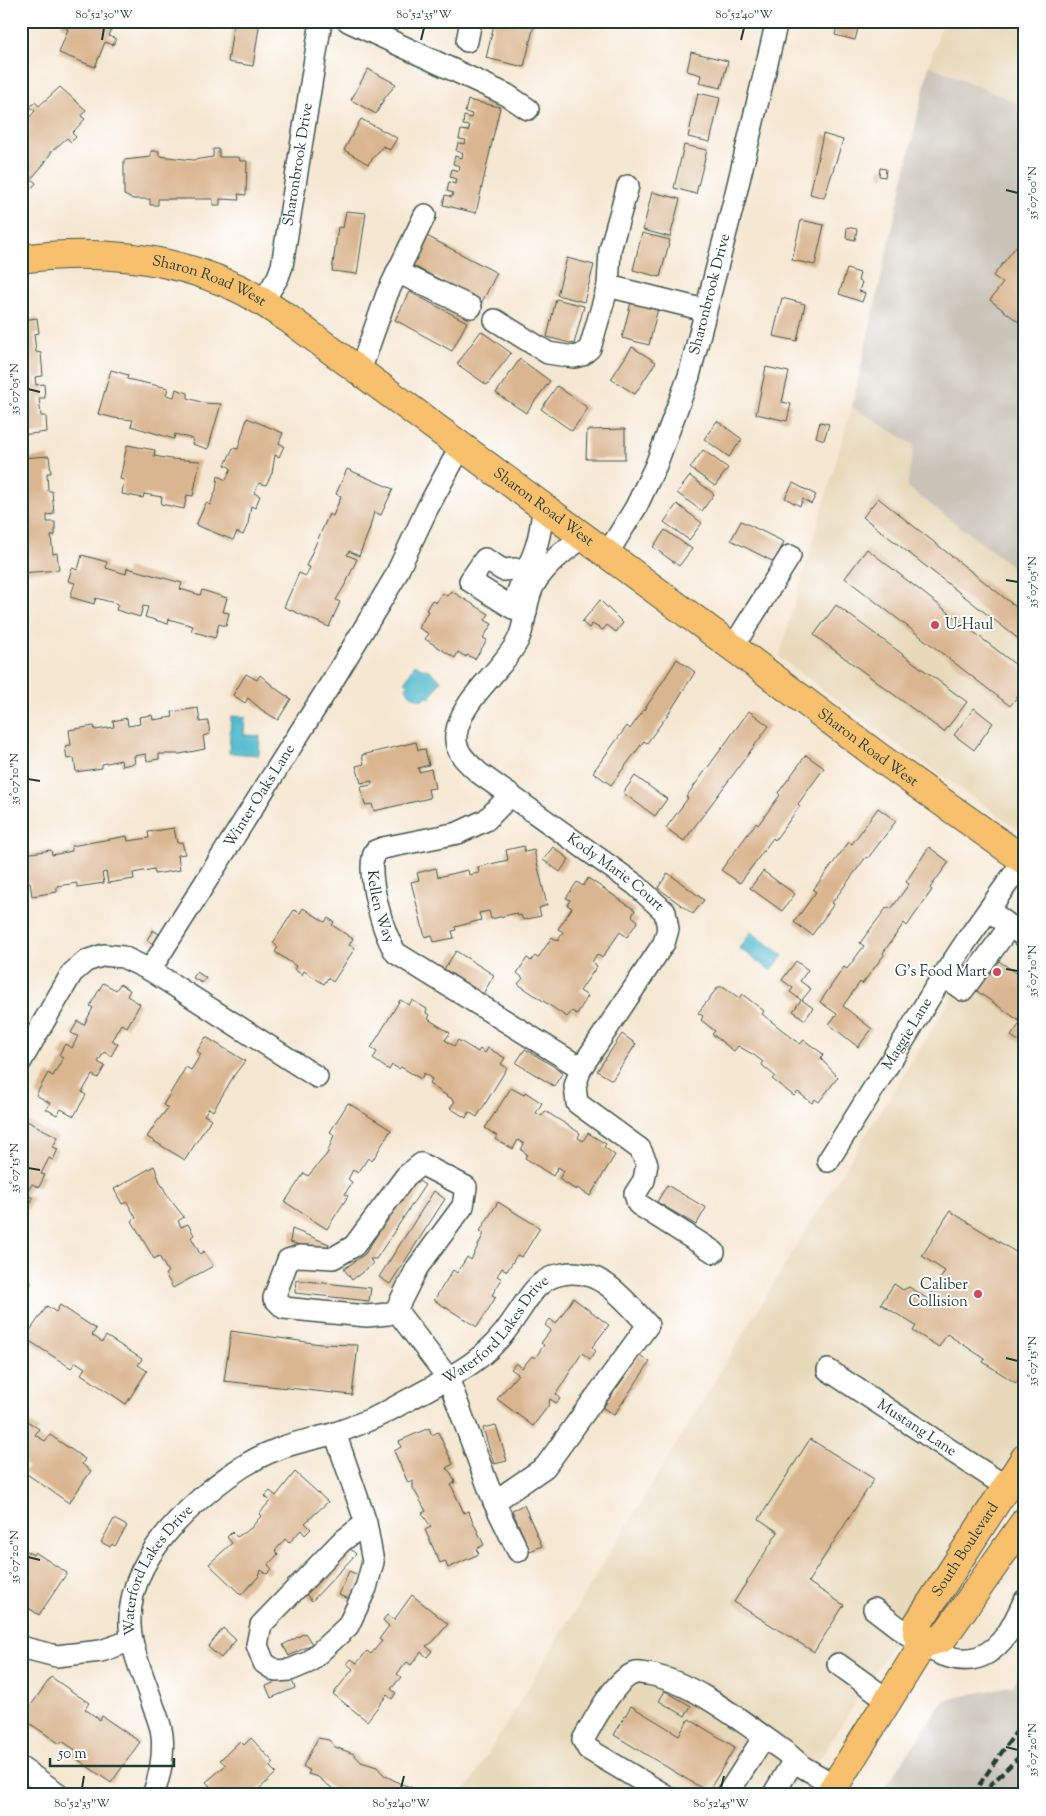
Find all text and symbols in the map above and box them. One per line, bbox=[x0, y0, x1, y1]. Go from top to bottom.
text: 80°52'30"W bbox=[75, 6, 133, 24]
text: 80°52'35"W bbox=[396, 6, 452, 24]
text: 80°52'40"W bbox=[715, 6, 773, 24]
street label: Sharonbrook Drive bbox=[278, 101, 318, 228]
text: 35°07'00"N bbox=[1024, 166, 1042, 220]
street label: Sharonbrook Drive bbox=[684, 231, 736, 357]
street label: Sharon Road West bbox=[150, 251, 270, 312]
text: 35°07'05"N bbox=[6, 363, 24, 415]
street label: Sharon Road West bbox=[489, 463, 598, 551]
text: 35°07'05"N bbox=[1024, 556, 1042, 608]
place label: U-Haul bbox=[945, 615, 994, 636]
marker: U-Haul bbox=[929, 619, 941, 631]
street label: Sharon Road West bbox=[813, 704, 922, 792]
street label: Winter Oaks Lane bbox=[219, 740, 300, 852]
text: 35°07'10"N bbox=[6, 753, 24, 805]
street label: Kody Marie Court bbox=[563, 828, 668, 916]
street label: Kellen Way bbox=[362, 869, 400, 947]
text: 35°07'10"N bbox=[1024, 945, 1042, 997]
place label: G's Food Mart bbox=[895, 962, 987, 983]
marker: G's Food Mart bbox=[991, 966, 1003, 978]
street label: Maggie Lane bbox=[877, 994, 938, 1074]
text: 35°07'15"N bbox=[6, 1142, 24, 1193]
street label: Waterford Lakes Drive bbox=[439, 1270, 553, 1390]
place label: Caliber Collision bbox=[908, 1275, 968, 1313]
marker: Caliber Collision bbox=[972, 1288, 984, 1300]
text: 35°07'15"N bbox=[1024, 1335, 1042, 1386]
street label: Mustang Lane bbox=[873, 1394, 961, 1462]
street label: South Boulevard bbox=[927, 1498, 1004, 1601]
street label: Waterford Lakes Drive bbox=[119, 1500, 198, 1636]
text: 35°07'20"N bbox=[6, 1530, 24, 1584]
text: 35°07'20"N bbox=[1024, 1723, 1042, 1777]
scale bar bbox=[50, 1736, 174, 1768]
text: 50 m bbox=[57, 1744, 87, 1765]
text: 80°52'35"W bbox=[54, 1795, 110, 1813]
text: 80°52'40"W bbox=[372, 1795, 430, 1813]
text: 80°52'45"W bbox=[693, 1795, 749, 1813]

